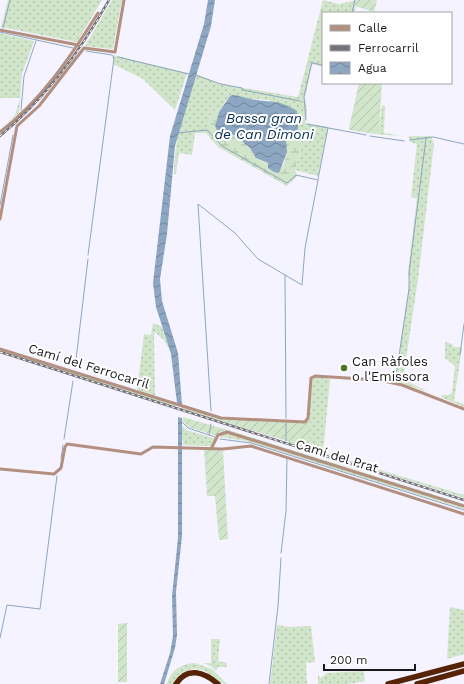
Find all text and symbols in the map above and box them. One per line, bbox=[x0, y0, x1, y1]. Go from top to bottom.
legend bbox=[322, 12, 452, 84]
text: Calle bbox=[358, 21, 387, 35]
text: Ferrocarril bbox=[358, 41, 419, 55]
text: Agua bbox=[358, 61, 387, 75]
water label: Bassa gran de Can Dimoni bbox=[214, 110, 314, 142]
street label: Camí del Ferrocarril bbox=[27, 340, 151, 392]
place label: Can Ràfoles o l'Emissora bbox=[352, 354, 430, 384]
marker: Can Ràfoles o l'Emissora bbox=[339, 363, 349, 373]
street label: Camí del Prat bbox=[294, 436, 381, 476]
scale bar bbox=[324, 646, 415, 672]
text: 200 m bbox=[330, 653, 367, 667]

